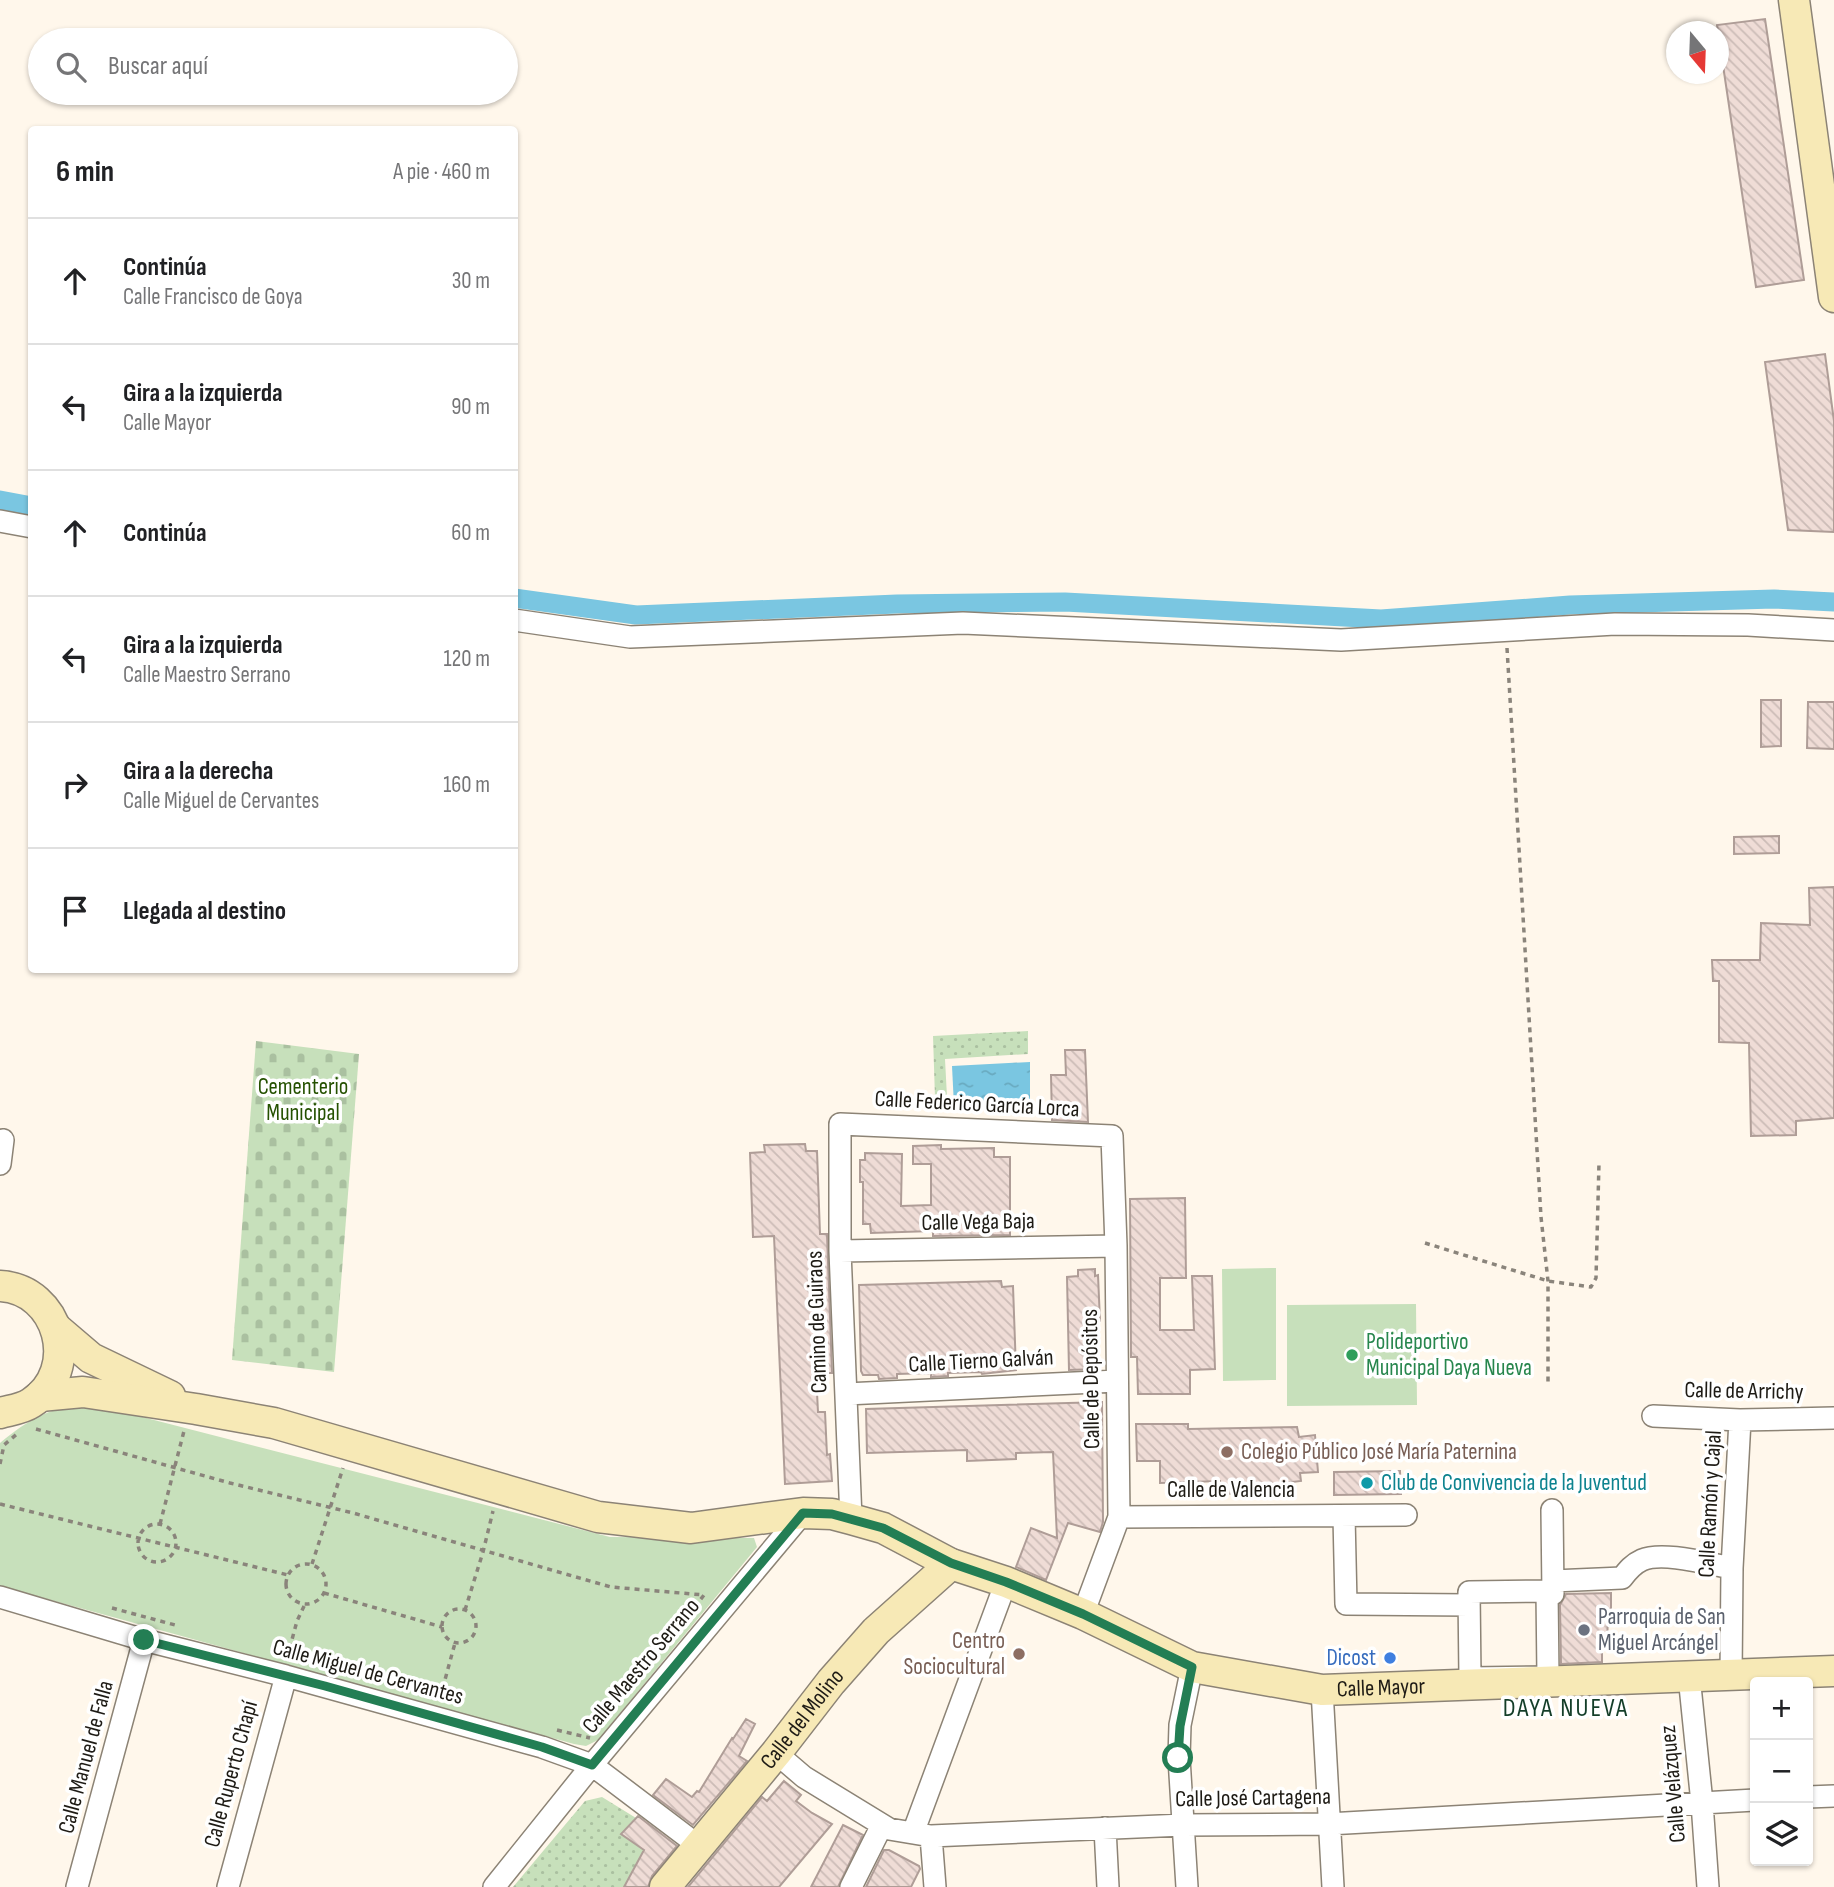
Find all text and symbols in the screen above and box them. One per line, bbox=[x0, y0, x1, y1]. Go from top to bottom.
north arrow bbox=[1666, 21, 1729, 84]
search box bbox=[28, 28, 518, 105]
icon: search bbox=[52, 48, 90, 86]
text: Buscar aquí bbox=[108, 51, 208, 82]
text: 6 min bbox=[56, 154, 114, 190]
text: A pie · 460 m bbox=[393, 158, 490, 186]
text: Continúa bbox=[123, 252, 207, 283]
icon: ahead bbox=[56, 262, 94, 300]
text: 30 m bbox=[452, 267, 490, 295]
text: Calle Francisco de Goya bbox=[123, 283, 303, 311]
text: Gira a la izquierda bbox=[123, 378, 283, 409]
icon: left bbox=[56, 388, 94, 426]
text: 90 m bbox=[451, 393, 490, 421]
text: Calle Mayor bbox=[123, 409, 211, 437]
icon: ahead bbox=[56, 514, 94, 552]
text: Continúa bbox=[123, 518, 207, 549]
text: 60 m bbox=[451, 519, 490, 547]
text: Gira a la izquierda bbox=[123, 630, 283, 661]
icon: left bbox=[56, 640, 94, 678]
text: 120 m bbox=[444, 645, 490, 673]
text: Calle Maestro Serrano bbox=[123, 661, 291, 689]
text: Gira a la derecha bbox=[123, 756, 273, 787]
icon: right bbox=[56, 766, 94, 804]
text: 160 m bbox=[443, 771, 490, 799]
text: Calle Miguel de Cervantes bbox=[123, 787, 319, 815]
icon: arrive bbox=[56, 892, 94, 930]
text: Llegada al destino bbox=[123, 896, 286, 927]
park label: Cementerio Municipal bbox=[258, 1073, 348, 1127]
street label: Calle Federico García Lorca bbox=[874, 1085, 1080, 1123]
street label: Calle Vega Baja bbox=[921, 1207, 1035, 1237]
street label: Camino de Guiraos bbox=[801, 1250, 833, 1394]
street label: Calle de Depósitos bbox=[1076, 1309, 1106, 1449]
place label: Polideportivo Municipal Daya Nueva bbox=[1366, 1328, 1532, 1382]
street label: Calle Tierno Galván bbox=[908, 1343, 1054, 1379]
marker: Polideportivo Municipal Daya Nueva bbox=[1344, 1347, 1360, 1363]
street label: Calle de Arrichy bbox=[1684, 1376, 1804, 1406]
street label: Calle Ramón y Cajal bbox=[1692, 1430, 1728, 1578]
place label: Colegio Público José María Paternina bbox=[1241, 1438, 1517, 1466]
marker: Colegio Público José María Paternina bbox=[1219, 1444, 1235, 1460]
place label: Club de Convivencia de la Juventud bbox=[1381, 1469, 1647, 1497]
marker: Club de Convivencia de la Juventud bbox=[1359, 1475, 1375, 1491]
street label: Calle de Valencia bbox=[1167, 1476, 1295, 1504]
street label: Calle Maestro Serrano bbox=[576, 1593, 706, 1739]
place label: Parroquia de San Miguel Arcángel bbox=[1598, 1603, 1726, 1657]
marker: Parroquia de San Miguel Arcángel bbox=[1576, 1622, 1592, 1638]
route end bbox=[128, 1624, 159, 1655]
place label: Centro Sociocultural bbox=[904, 1627, 1005, 1681]
street label: Calle Miguel de Cervantes bbox=[270, 1633, 466, 1711]
place label: Dicost bbox=[1326, 1644, 1376, 1672]
marker: Centro Sociocultural bbox=[1011, 1646, 1027, 1662]
marker: Dicost bbox=[1382, 1650, 1398, 1666]
street label: Calle del Molino bbox=[755, 1663, 850, 1775]
street label: Calle Mayor bbox=[1336, 1672, 1426, 1703]
street label: Calle Manuel de Falla bbox=[52, 1677, 120, 1837]
map controls bbox=[1750, 1677, 1813, 1866]
button: + bbox=[1750, 1677, 1813, 1740]
district label: DAYA NUEVA bbox=[1503, 1693, 1629, 1724]
street label: Calle Ruperto Chapí bbox=[198, 1697, 264, 1850]
street label: Calle Velázquez bbox=[1654, 1724, 1692, 1844]
button: − bbox=[1750, 1740, 1813, 1803]
route start bbox=[1162, 1742, 1193, 1773]
street label: Calle José Cartagena bbox=[1175, 1783, 1331, 1813]
button: layers bbox=[1750, 1803, 1813, 1866]

